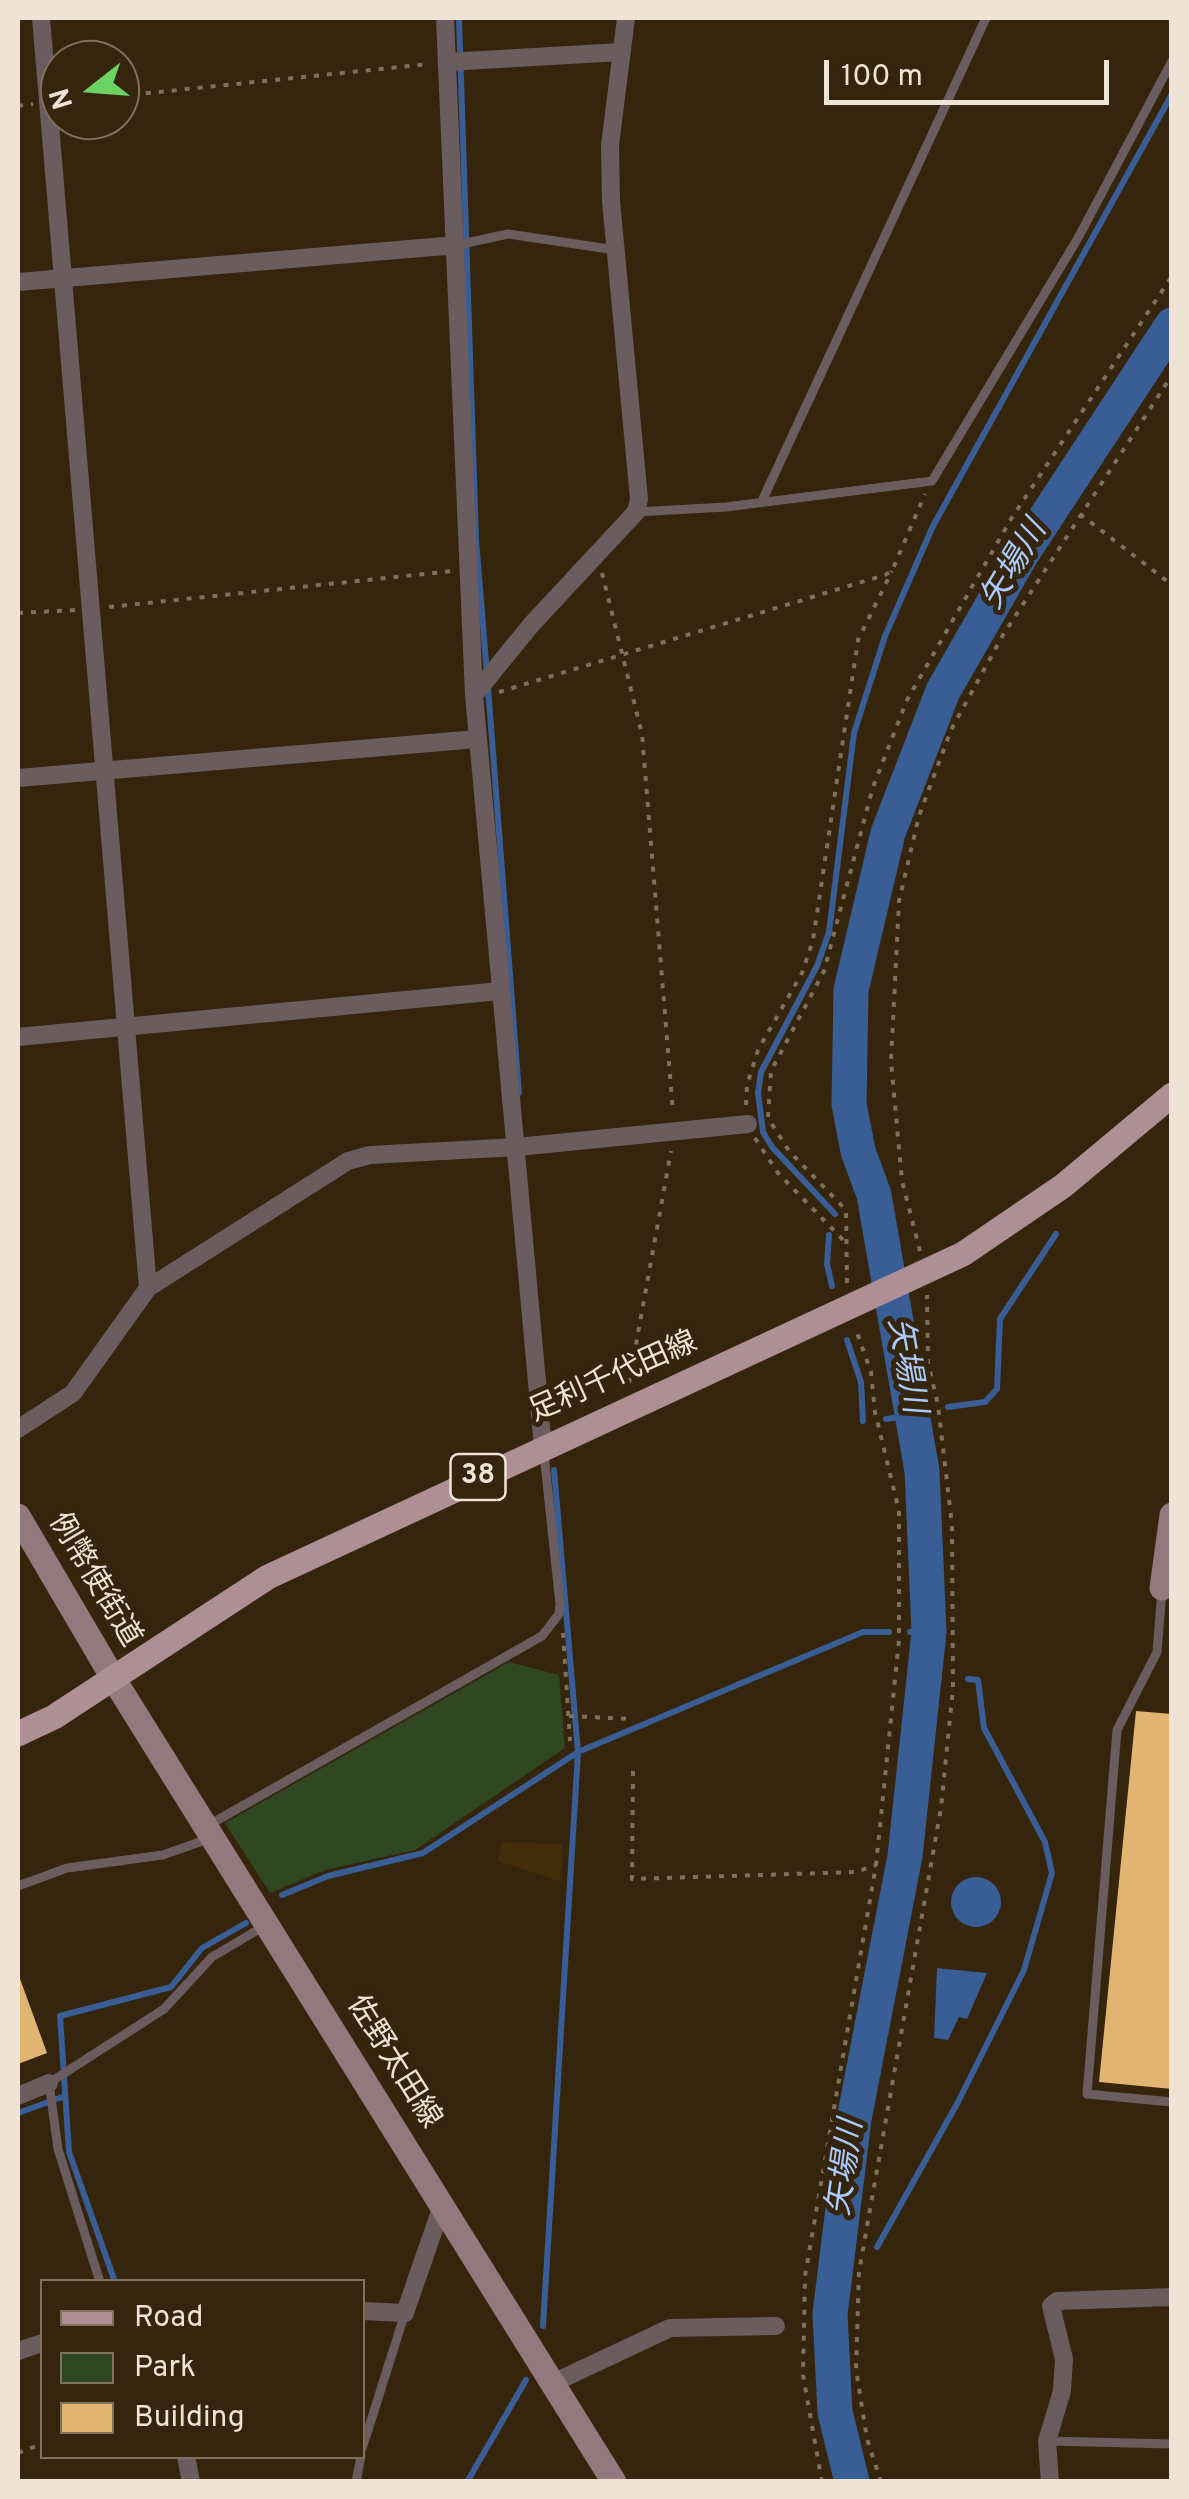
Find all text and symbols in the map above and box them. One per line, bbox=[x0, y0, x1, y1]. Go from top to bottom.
north arrow bbox=[40, 40, 140, 140]
scale bar bbox=[829, 40, 1114, 102]
text: 100 m bbox=[841, 59, 923, 96]
text: N bbox=[43, 83, 83, 113]
water label: 矢場川 bbox=[975, 515, 1057, 617]
water label: 矢場川 bbox=[877, 1315, 931, 1417]
street label: 足利千代田線 bbox=[524, 1326, 704, 1432]
road number: 38 bbox=[450, 1454, 506, 1500]
street label: 例幣使街道 bbox=[39, 1507, 147, 1655]
street label: 佐野太田線 bbox=[337, 1990, 447, 2136]
water label: 矢場川 bbox=[822, 2118, 874, 2218]
legend bbox=[40, 2279, 365, 2459]
text: Road bbox=[134, 2300, 203, 2337]
text: Park bbox=[134, 2350, 196, 2387]
text: Building bbox=[134, 2400, 245, 2437]

